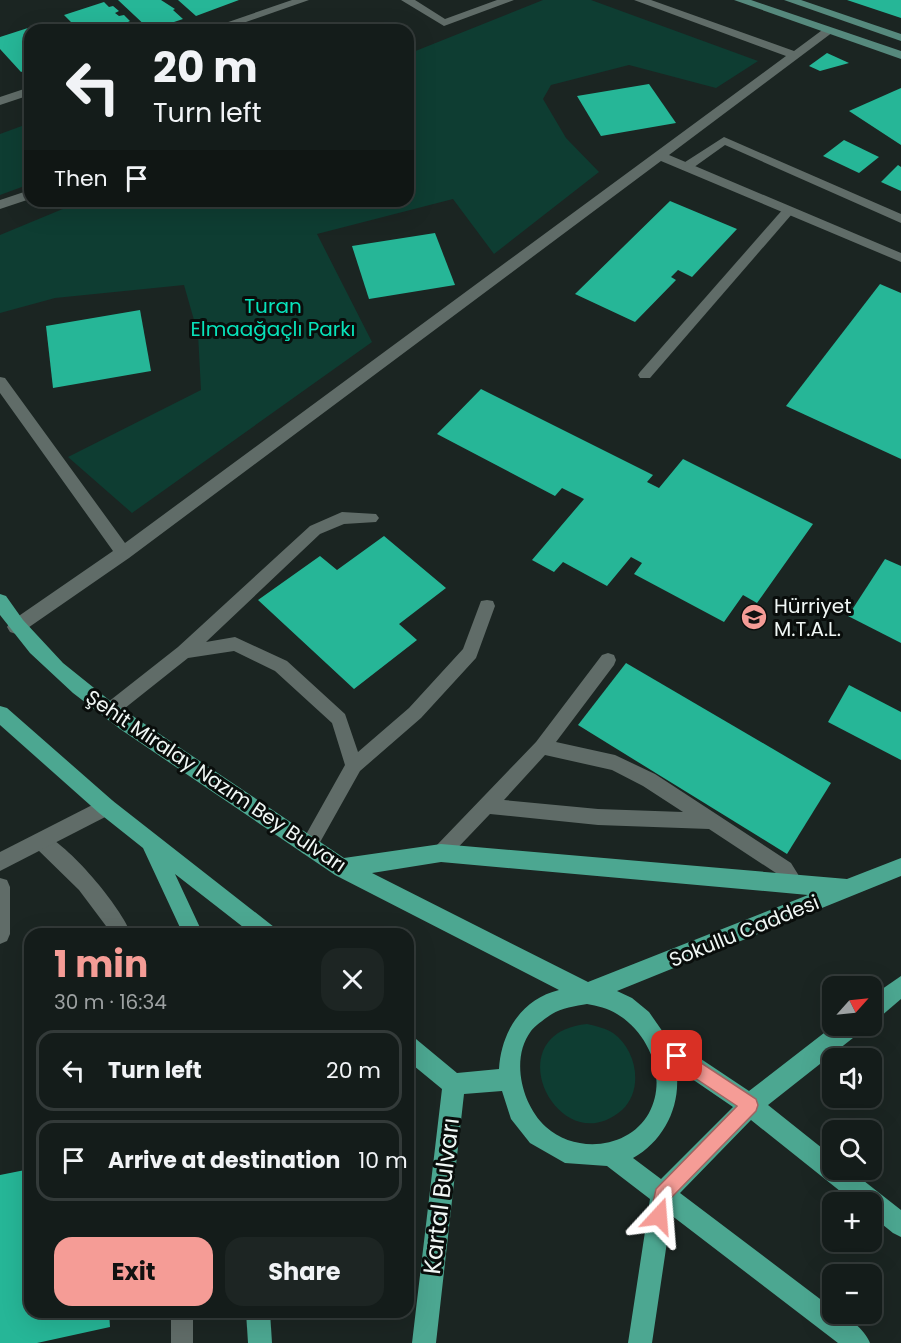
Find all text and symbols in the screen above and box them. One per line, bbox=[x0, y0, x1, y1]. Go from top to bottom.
text: 20 m bbox=[153, 38, 258, 97]
icon: left bbox=[54, 48, 132, 126]
text: Turn left bbox=[153, 94, 262, 131]
icon: arrive bbox=[120, 162, 153, 195]
text: Then bbox=[54, 163, 108, 194]
park label: Turan Elmaağaçlı Parkı bbox=[191, 292, 355, 343]
place label: Hürriyet M.T.A.L. bbox=[774, 592, 851, 643]
school or university icon: Hürriyet M.T.A.L. bbox=[739, 602, 769, 632]
street label: Şehit Miralay Nazım Bey Bulvarı bbox=[80, 683, 352, 879]
street label: Sokullu Caddesi bbox=[665, 888, 823, 974]
text: 1 min bbox=[54, 939, 148, 990]
button: close bbox=[321, 948, 384, 1011]
north arrow bbox=[822, 976, 882, 1036]
map controls bbox=[822, 976, 882, 1324]
text: 30 m · 16:34 bbox=[54, 988, 167, 1016]
pin bbox=[651, 1030, 702, 1081]
icon: arrive bbox=[660, 1039, 693, 1072]
button: sound bbox=[822, 1048, 882, 1108]
icon: left bbox=[57, 1054, 90, 1087]
text: Turn left bbox=[108, 1055, 202, 1086]
text: 20 m bbox=[326, 1055, 381, 1086]
street label: Kartal Bulvarı bbox=[415, 1116, 467, 1276]
button: search bbox=[822, 1120, 882, 1180]
icon: arrive bbox=[57, 1144, 90, 1177]
text: Arrive at destination bbox=[108, 1145, 340, 1176]
text: 10 m bbox=[358, 1145, 408, 1176]
position arrow bbox=[627, 1184, 691, 1248]
button: + bbox=[822, 1192, 882, 1252]
button: Exit bbox=[54, 1237, 213, 1306]
button: Share bbox=[225, 1237, 384, 1306]
button: − bbox=[822, 1264, 882, 1324]

